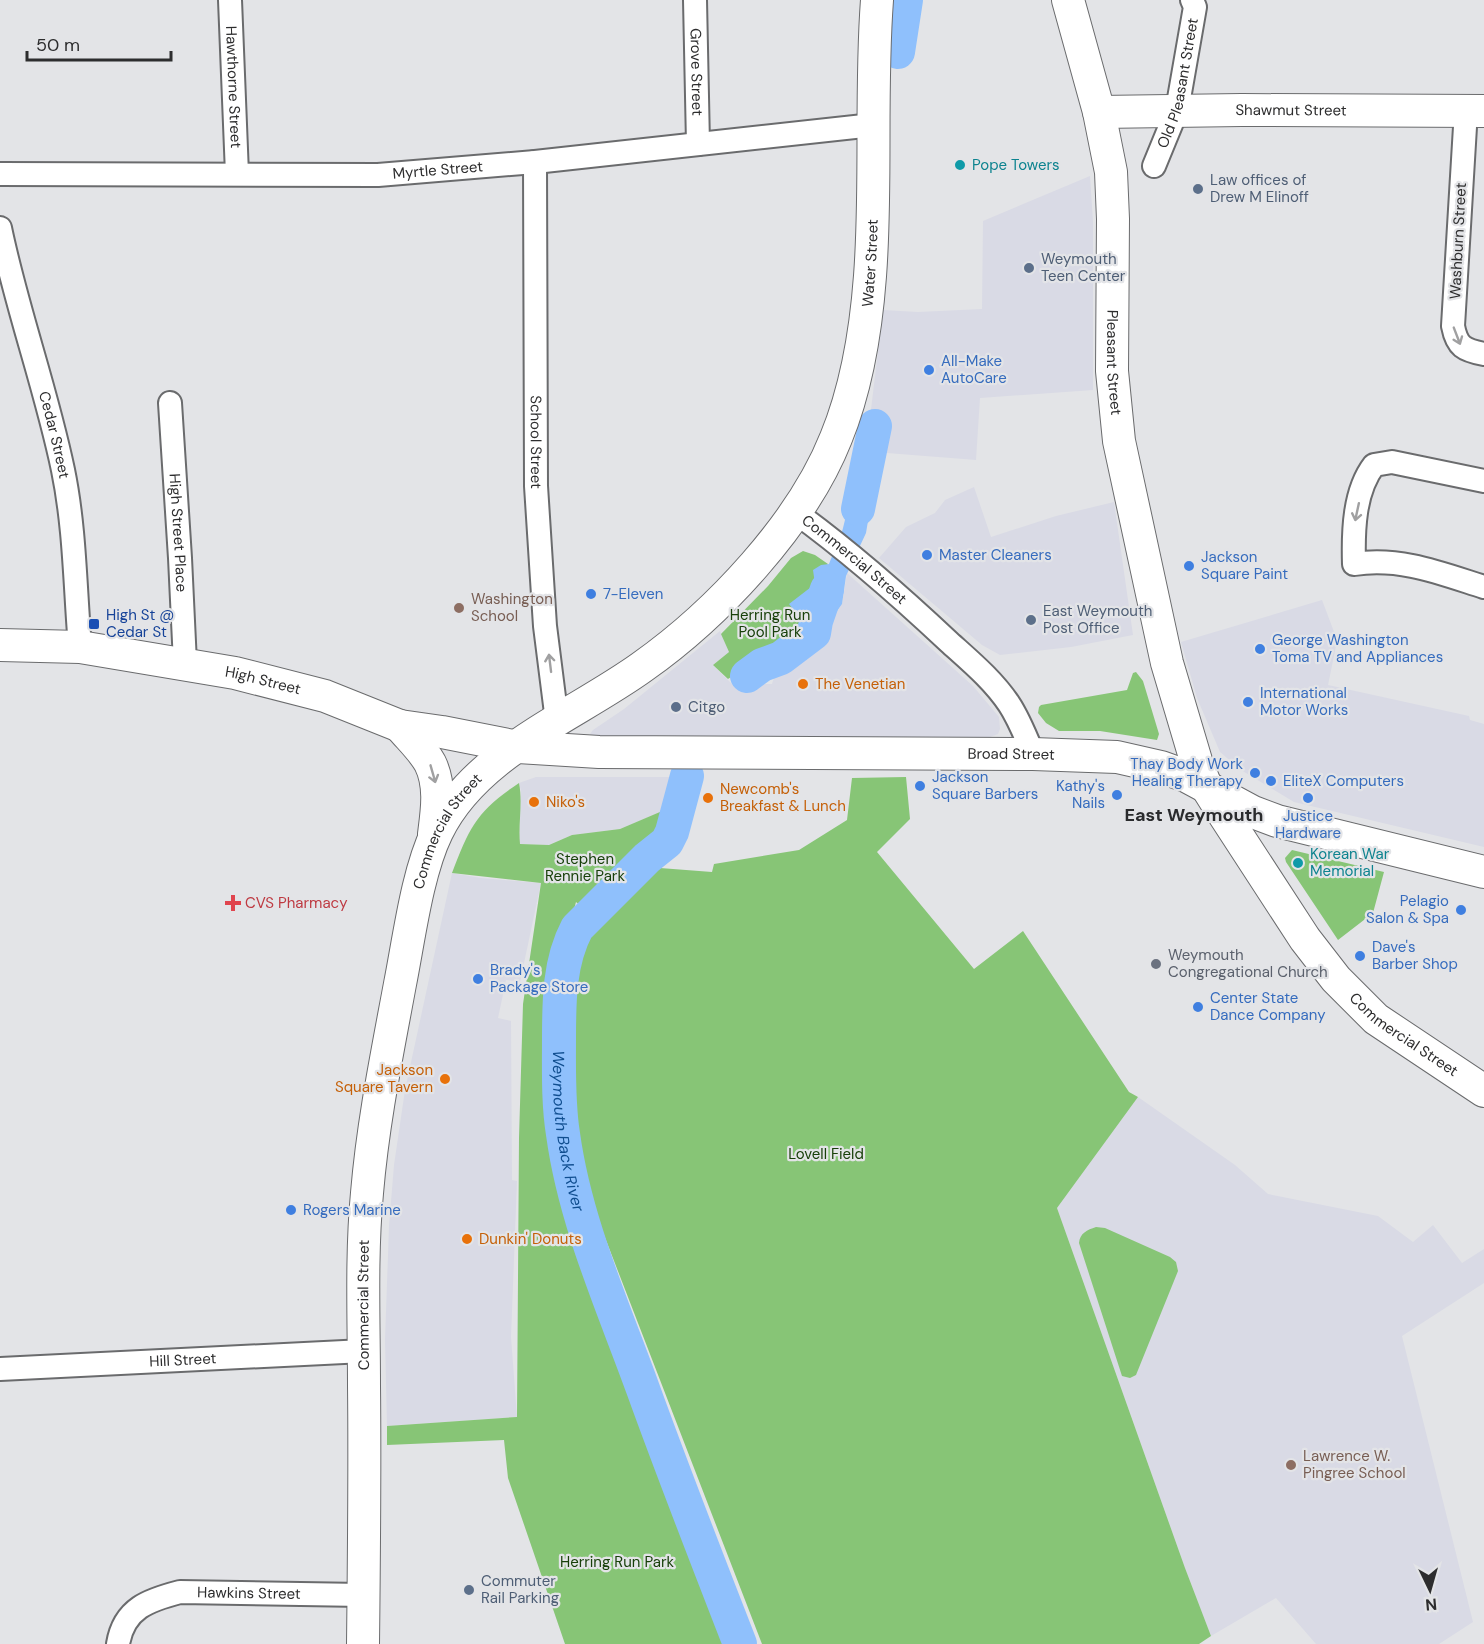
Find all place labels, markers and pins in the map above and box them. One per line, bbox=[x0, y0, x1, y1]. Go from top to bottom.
place label: Pope Towers bbox=[972, 155, 1060, 175]
marker: Pope Towers bbox=[953, 158, 967, 172]
place label: Law offices of Drew M Elinoff bbox=[1210, 170, 1309, 207]
marker: Law offices of Drew M Elinoff bbox=[1191, 182, 1205, 196]
place label: Weymouth Teen Center bbox=[1041, 249, 1126, 286]
marker: Weymouth Teen Center bbox=[1022, 261, 1036, 275]
place label: All-Make AutoCare bbox=[941, 351, 1007, 388]
marker: All-Make AutoCare bbox=[922, 363, 936, 377]
place label: Master Cleaners bbox=[939, 545, 1052, 565]
place label: Jackson Square Paint bbox=[1201, 547, 1288, 584]
marker: Master Cleaners bbox=[920, 548, 934, 562]
marker: Jackson Square Paint bbox=[1182, 559, 1196, 573]
place label: 7-Eleven bbox=[603, 584, 663, 604]
marker: 7-Eleven bbox=[584, 587, 598, 601]
place label: Washington School bbox=[471, 589, 553, 626]
marker: Washington School bbox=[452, 601, 466, 615]
place label: East Weymouth Post Office bbox=[1043, 601, 1152, 638]
place label: High St @ Cedar St bbox=[106, 605, 174, 642]
marker: East Weymouth Post Office bbox=[1024, 613, 1038, 627]
marker: High St @ Cedar St bbox=[87, 617, 101, 631]
place label: George Washington Toma TV and Appliances bbox=[1272, 630, 1443, 667]
marker: George Washington Toma TV and Appliances bbox=[1253, 642, 1267, 656]
place label: The Venetian bbox=[815, 674, 905, 694]
marker: The Venetian bbox=[796, 677, 810, 691]
place label: International Motor Works bbox=[1260, 683, 1348, 720]
marker: International Motor Works bbox=[1241, 695, 1255, 709]
place label: Citgo bbox=[688, 697, 725, 717]
marker: Citgo bbox=[669, 700, 683, 714]
place label: Thay Body Work Healing Therapy bbox=[1130, 754, 1244, 791]
marker: Thay Body Work Healing Therapy bbox=[1248, 766, 1262, 780]
place label: Jackson Square Barbers bbox=[932, 767, 1038, 804]
place label: EliteX Computers bbox=[1283, 771, 1404, 791]
marker: EliteX Computers bbox=[1264, 774, 1278, 788]
place label: Kathy's Nails bbox=[1056, 776, 1105, 813]
place label: Newcomb's Breakfast & Lunch bbox=[720, 779, 846, 816]
marker: Jackson Square Barbers bbox=[913, 779, 927, 793]
marker: Kathy's Nails bbox=[1110, 788, 1124, 802]
marker: Newcomb's Breakfast & Lunch bbox=[701, 791, 715, 805]
marker: Justice Hardware bbox=[1301, 791, 1315, 805]
place label: Niko's bbox=[546, 792, 585, 812]
marker: Niko's bbox=[527, 795, 541, 809]
place label: Justice Hardware bbox=[1275, 806, 1341, 843]
place label: Korean War Memorial bbox=[1310, 844, 1390, 881]
marker: Korean War Memorial bbox=[1291, 856, 1305, 870]
place label: Pelagio Salon & Spa bbox=[1366, 891, 1449, 928]
place label: CVS Pharmacy bbox=[245, 893, 348, 913]
marker: CVS Pharmacy bbox=[226, 896, 240, 910]
marker: Pelagio Salon & Spa bbox=[1454, 903, 1468, 917]
place label: Dave's Barber Shop bbox=[1372, 937, 1458, 974]
place label: Weymouth Congregational Church bbox=[1168, 945, 1328, 982]
marker: Dave's Barber Shop bbox=[1353, 949, 1367, 963]
marker: Weymouth Congregational Church bbox=[1149, 957, 1163, 971]
place label: Brady's Package Store bbox=[490, 960, 588, 997]
marker: Brady's Package Store bbox=[471, 972, 485, 986]
place label: Center State Dance Company bbox=[1210, 988, 1326, 1025]
marker: Center State Dance Company bbox=[1191, 1000, 1205, 1014]
place label: Jackson Square Tavern bbox=[335, 1060, 433, 1097]
marker: Jackson Square Tavern bbox=[438, 1072, 452, 1086]
place label: Rogers Marine bbox=[303, 1200, 401, 1220]
marker: Rogers Marine bbox=[284, 1203, 298, 1217]
place label: Dunkin' Donuts bbox=[479, 1229, 582, 1249]
marker: Dunkin' Donuts bbox=[460, 1232, 474, 1246]
place label: Lawrence W. Pingree School bbox=[1303, 1446, 1406, 1483]
marker: Lawrence W. Pingree School bbox=[1284, 1458, 1298, 1472]
place label: Commuter Rail Parking bbox=[481, 1571, 559, 1608]
marker: Commuter Rail Parking bbox=[462, 1583, 476, 1597]

